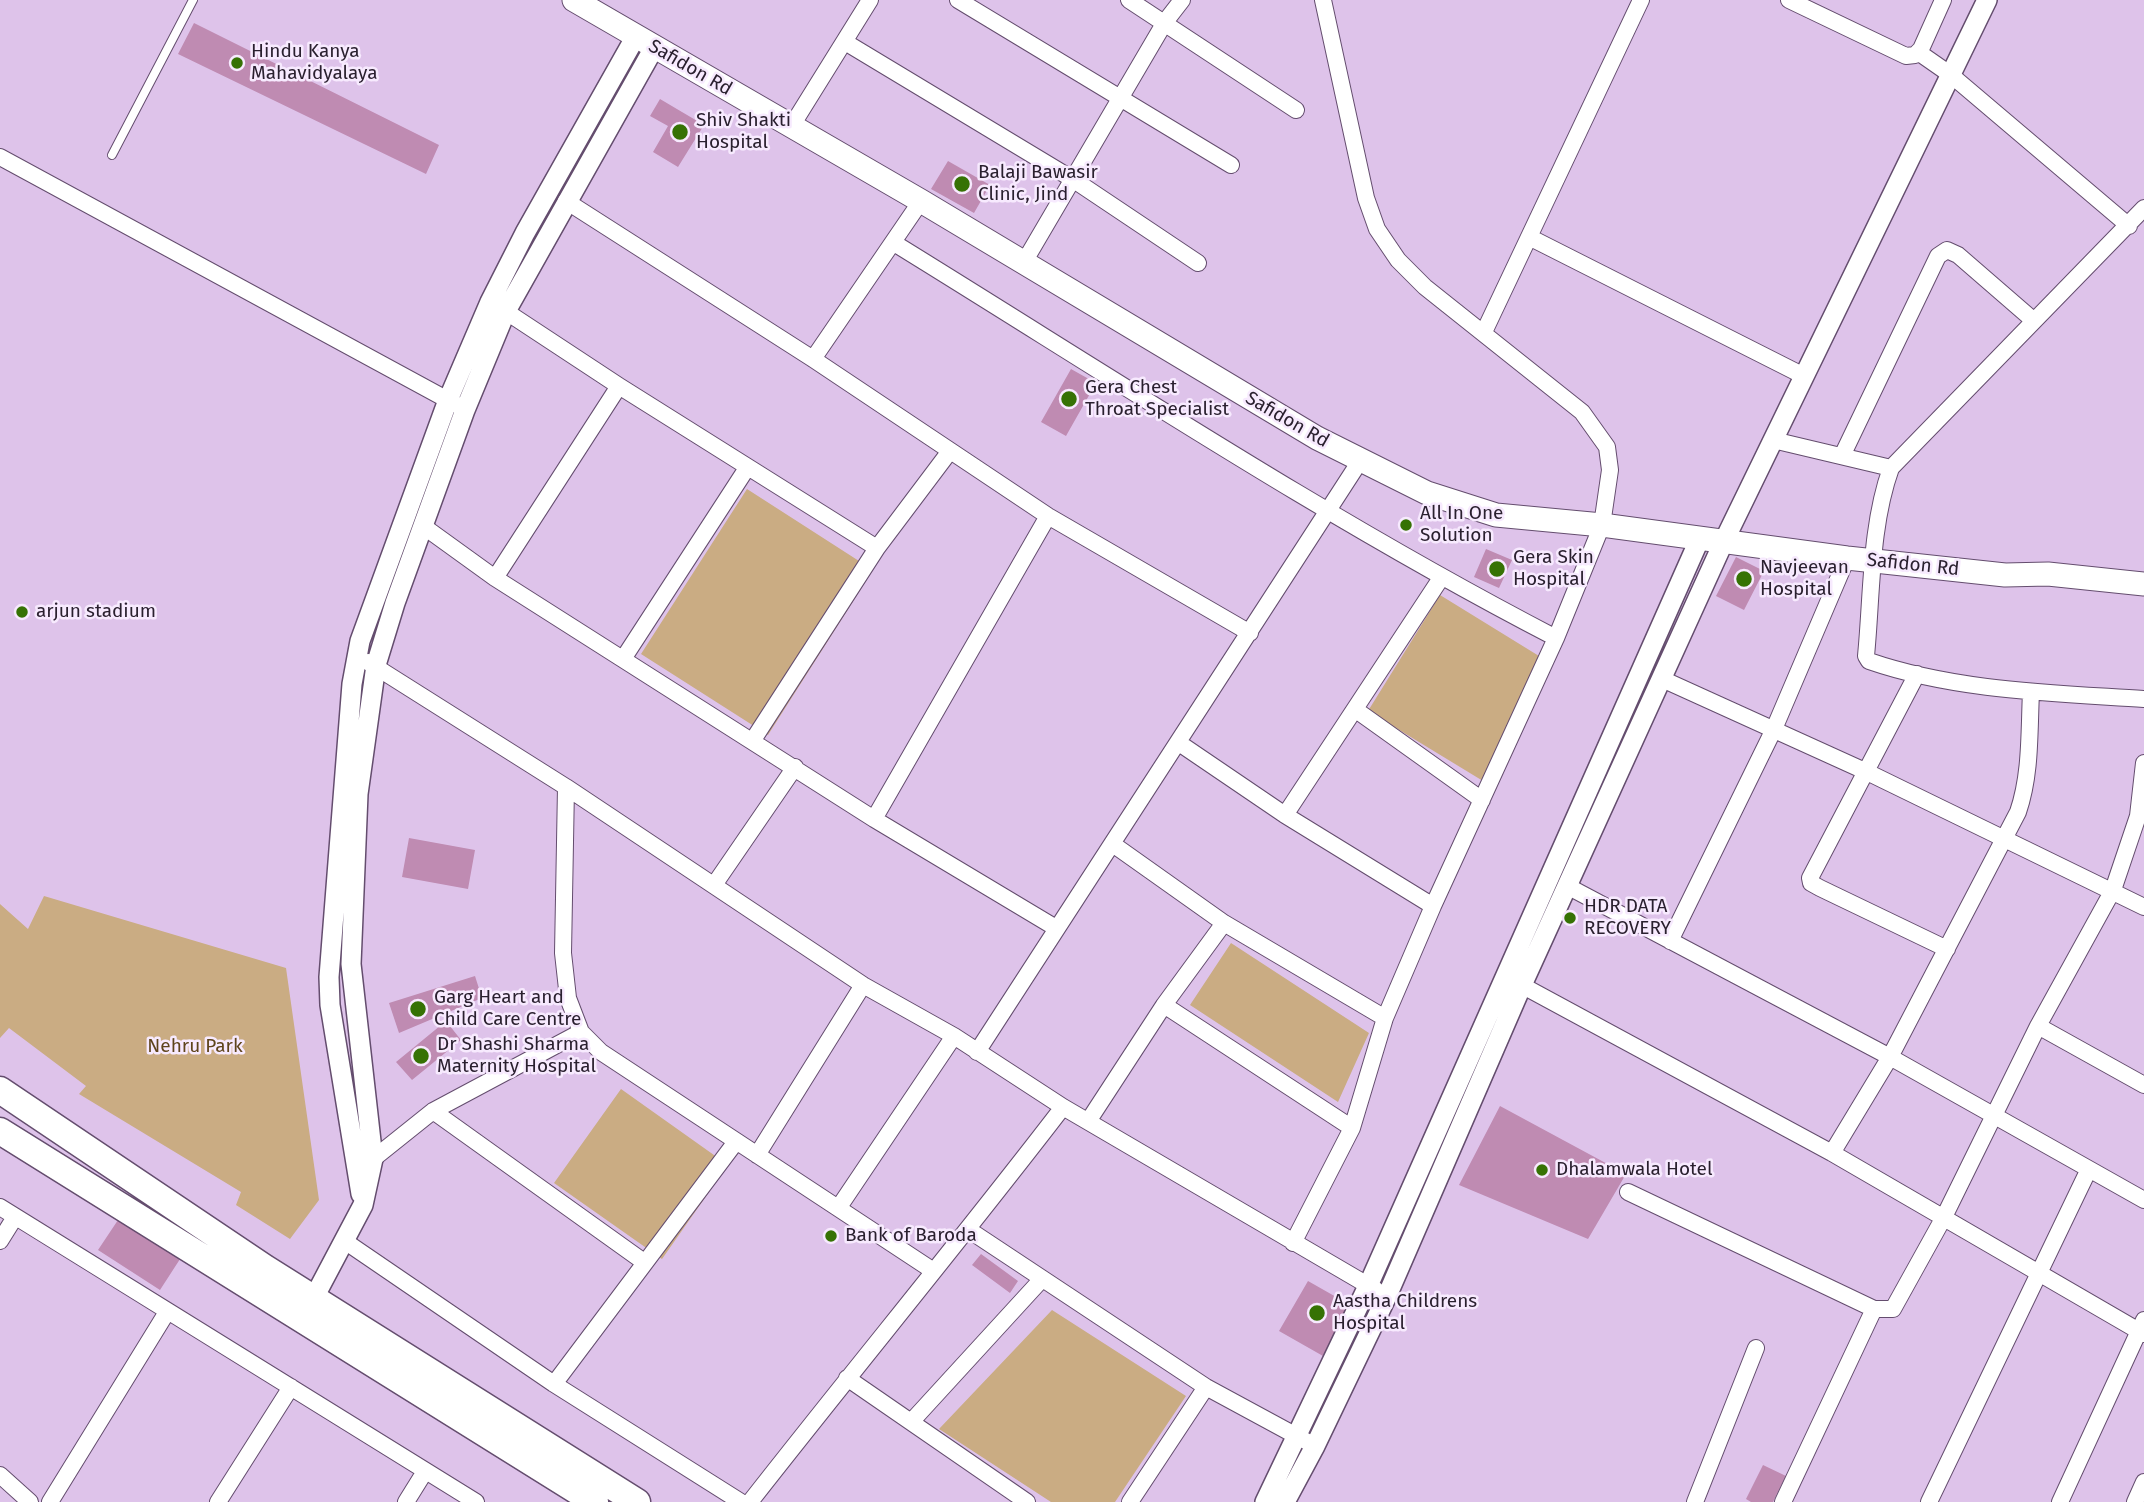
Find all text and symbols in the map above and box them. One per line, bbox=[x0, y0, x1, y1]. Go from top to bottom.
street label: Safidon Rd bbox=[644, 35, 736, 101]
place label: Hindu Kanya Mahavidyalaya bbox=[251, 41, 377, 85]
marker: Hindu Kanya Mahavidyalaya bbox=[229, 55, 245, 71]
place label: Shiv Shakti Hospital bbox=[696, 110, 791, 154]
marker: Shiv Shakti Hospital bbox=[670, 122, 690, 142]
place label: Balaji Bawasir Clinic, Jind bbox=[978, 162, 1098, 206]
marker: Balaji Bawasir Clinic, Jind bbox=[952, 174, 972, 194]
place label: Gera Chest Throat Specialist bbox=[1085, 377, 1229, 421]
street label: Safidon Rd bbox=[1241, 387, 1333, 453]
marker: Gera Chest Throat Specialist bbox=[1059, 389, 1079, 409]
place label: All In One Solution bbox=[1420, 503, 1503, 547]
marker: All In One Solution bbox=[1398, 517, 1414, 533]
place label: Gera Skin Hospital bbox=[1513, 547, 1594, 591]
street label: Safidon Rd bbox=[1866, 549, 1960, 581]
place label: Navjeevan Hospital bbox=[1760, 557, 1849, 601]
marker: Gera Skin Hospital bbox=[1487, 559, 1507, 579]
marker: Navjeevan Hospital bbox=[1734, 569, 1754, 589]
place label: arjun stadium bbox=[36, 601, 156, 623]
marker: arjun stadium bbox=[14, 604, 30, 620]
place label: HDR DATA RECOVERY bbox=[1584, 896, 1671, 940]
marker: HDR DATA RECOVERY bbox=[1562, 910, 1578, 926]
place label: Garg Heart and Child Care Centre bbox=[434, 987, 581, 1031]
marker: Garg Heart and Child Care Centre bbox=[408, 999, 428, 1019]
place label: Dr Shashi Sharma Maternity Hospital bbox=[437, 1034, 596, 1078]
park label: Nehru Park bbox=[147, 1036, 243, 1058]
marker: Dr Shashi Sharma Maternity Hospital bbox=[411, 1046, 431, 1066]
place label: Dhalamwala Hotel bbox=[1556, 1159, 1713, 1181]
marker: Dhalamwala Hotel bbox=[1534, 1162, 1550, 1178]
place label: Bank of Baroda bbox=[845, 1225, 977, 1247]
marker: Bank of Baroda bbox=[823, 1228, 839, 1244]
place label: Aastha Childrens Hospital bbox=[1333, 1291, 1477, 1335]
marker: Aastha Childrens Hospital bbox=[1307, 1303, 1327, 1323]

